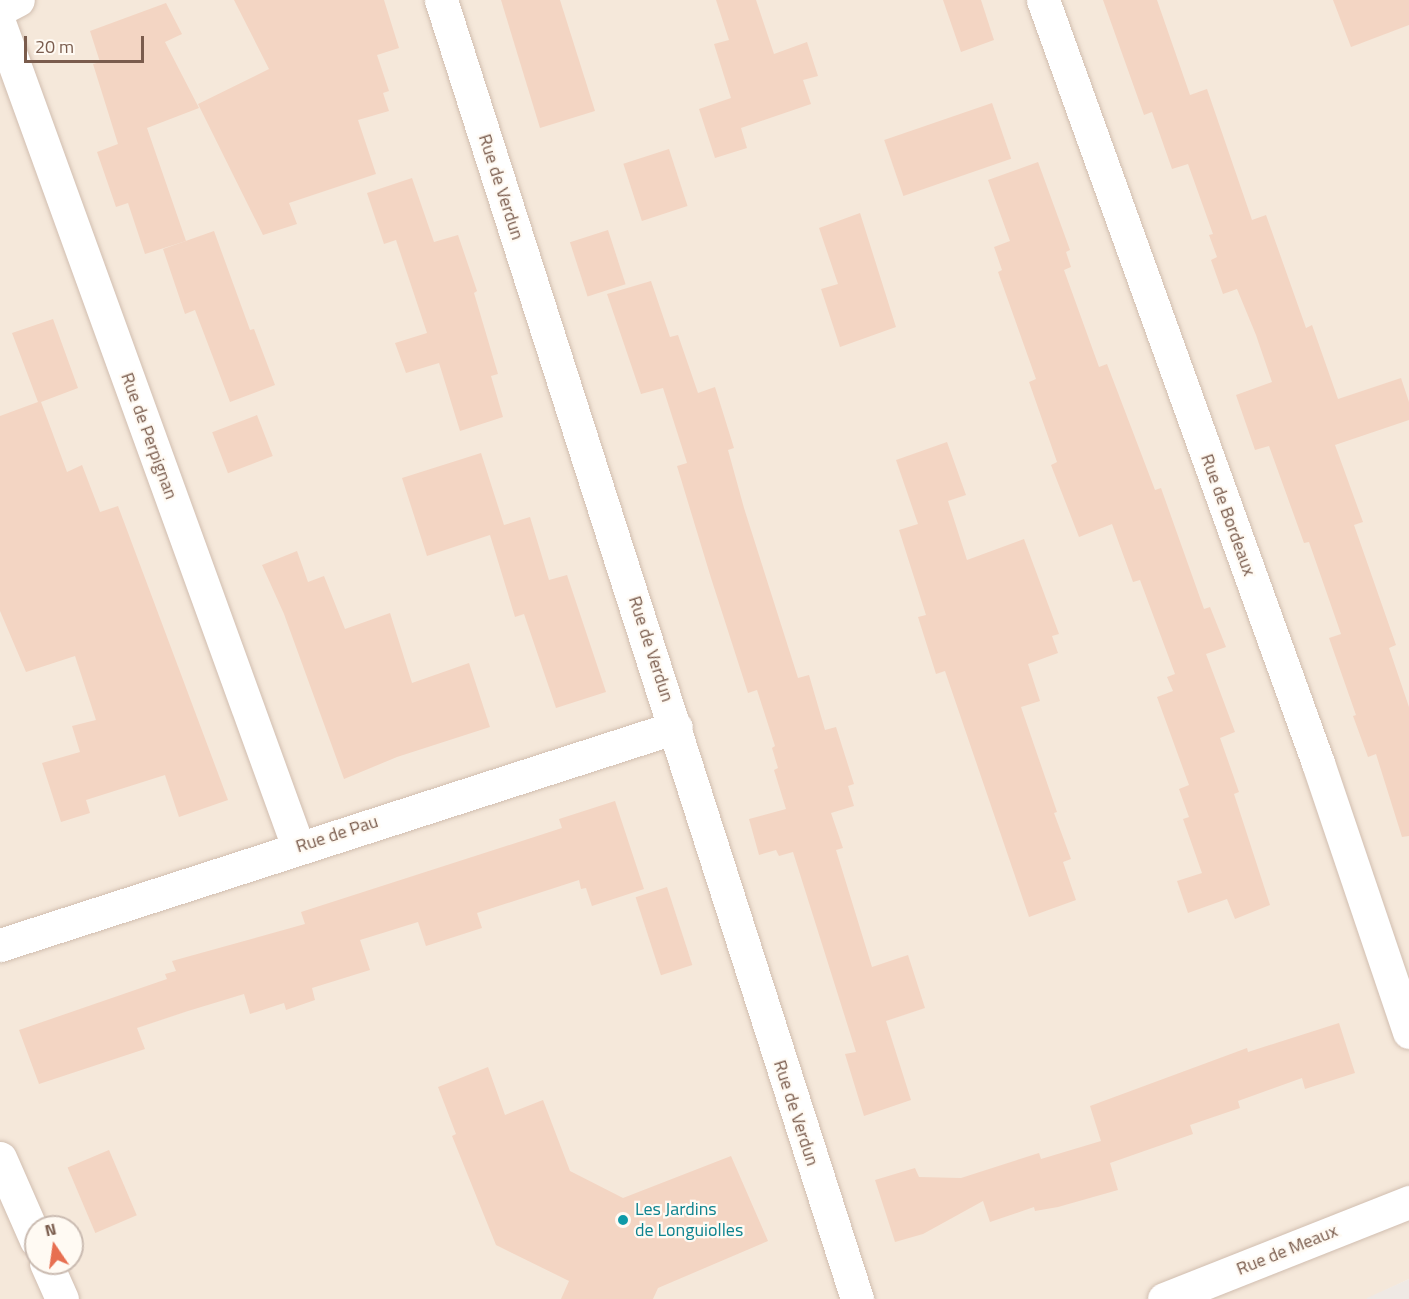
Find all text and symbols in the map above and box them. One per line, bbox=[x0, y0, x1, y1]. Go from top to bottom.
scale bar bbox=[27, 24, 147, 62]
text: 20 m bbox=[35, 33, 74, 60]
street label: Rue de Verdun bbox=[474, 131, 528, 243]
street label: Rue de Perpignan bbox=[116, 370, 182, 502]
street label: Rue de Bordeaux bbox=[1196, 451, 1260, 579]
street label: Rue de Verdun bbox=[624, 593, 678, 705]
street label: Rue de Pau bbox=[293, 811, 381, 857]
street label: Rue de Verdun bbox=[769, 1057, 823, 1169]
place label: Les Jardins de Longuiolles bbox=[635, 1199, 743, 1242]
marker: Les Jardins de Longuiolles bbox=[616, 1213, 630, 1227]
north arrow bbox=[24, 1215, 84, 1275]
text: N bbox=[42, 1216, 59, 1242]
street label: Rue de Meaux bbox=[1233, 1220, 1341, 1280]

